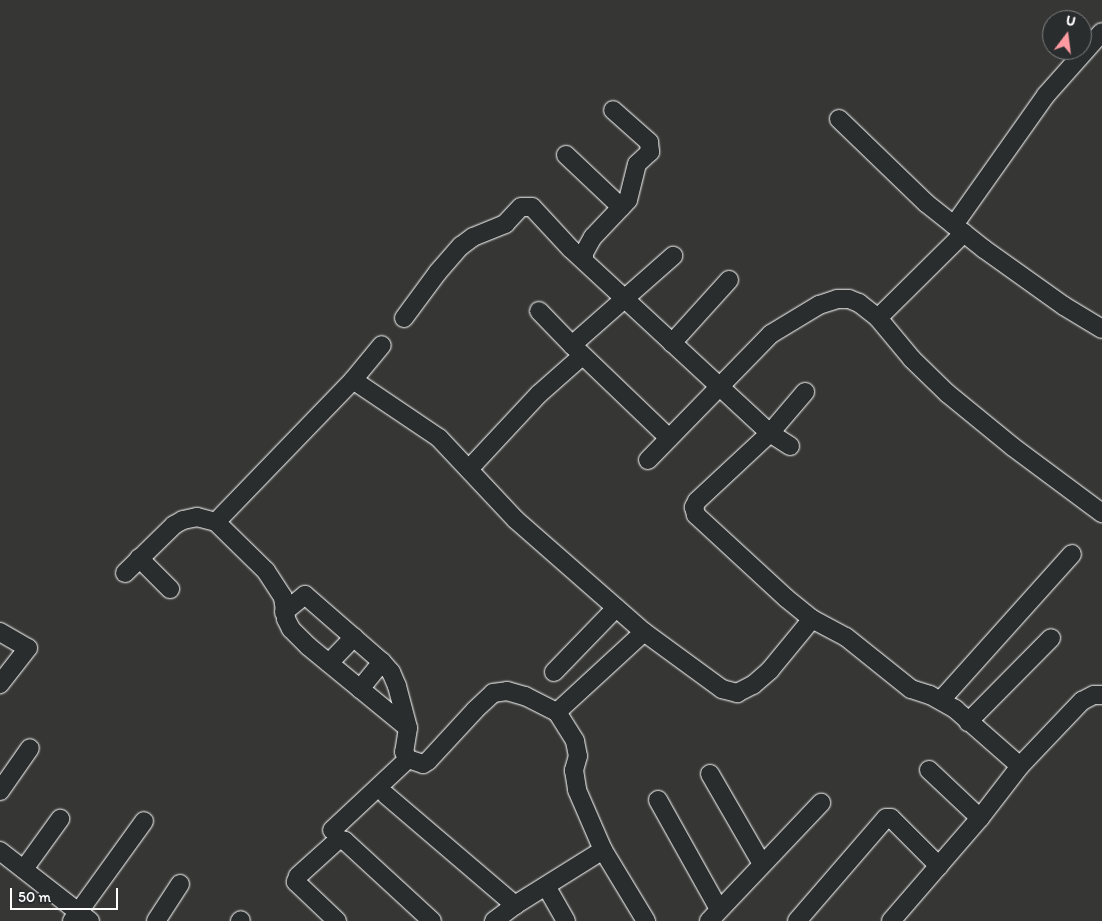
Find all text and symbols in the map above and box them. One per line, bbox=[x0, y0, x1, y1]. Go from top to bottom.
north arrow bbox=[1042, 10, 1092, 60]
text: U bbox=[1064, 12, 1077, 30]
scale bar bbox=[12, 878, 120, 910]
text: 50 m bbox=[18, 888, 51, 906]

